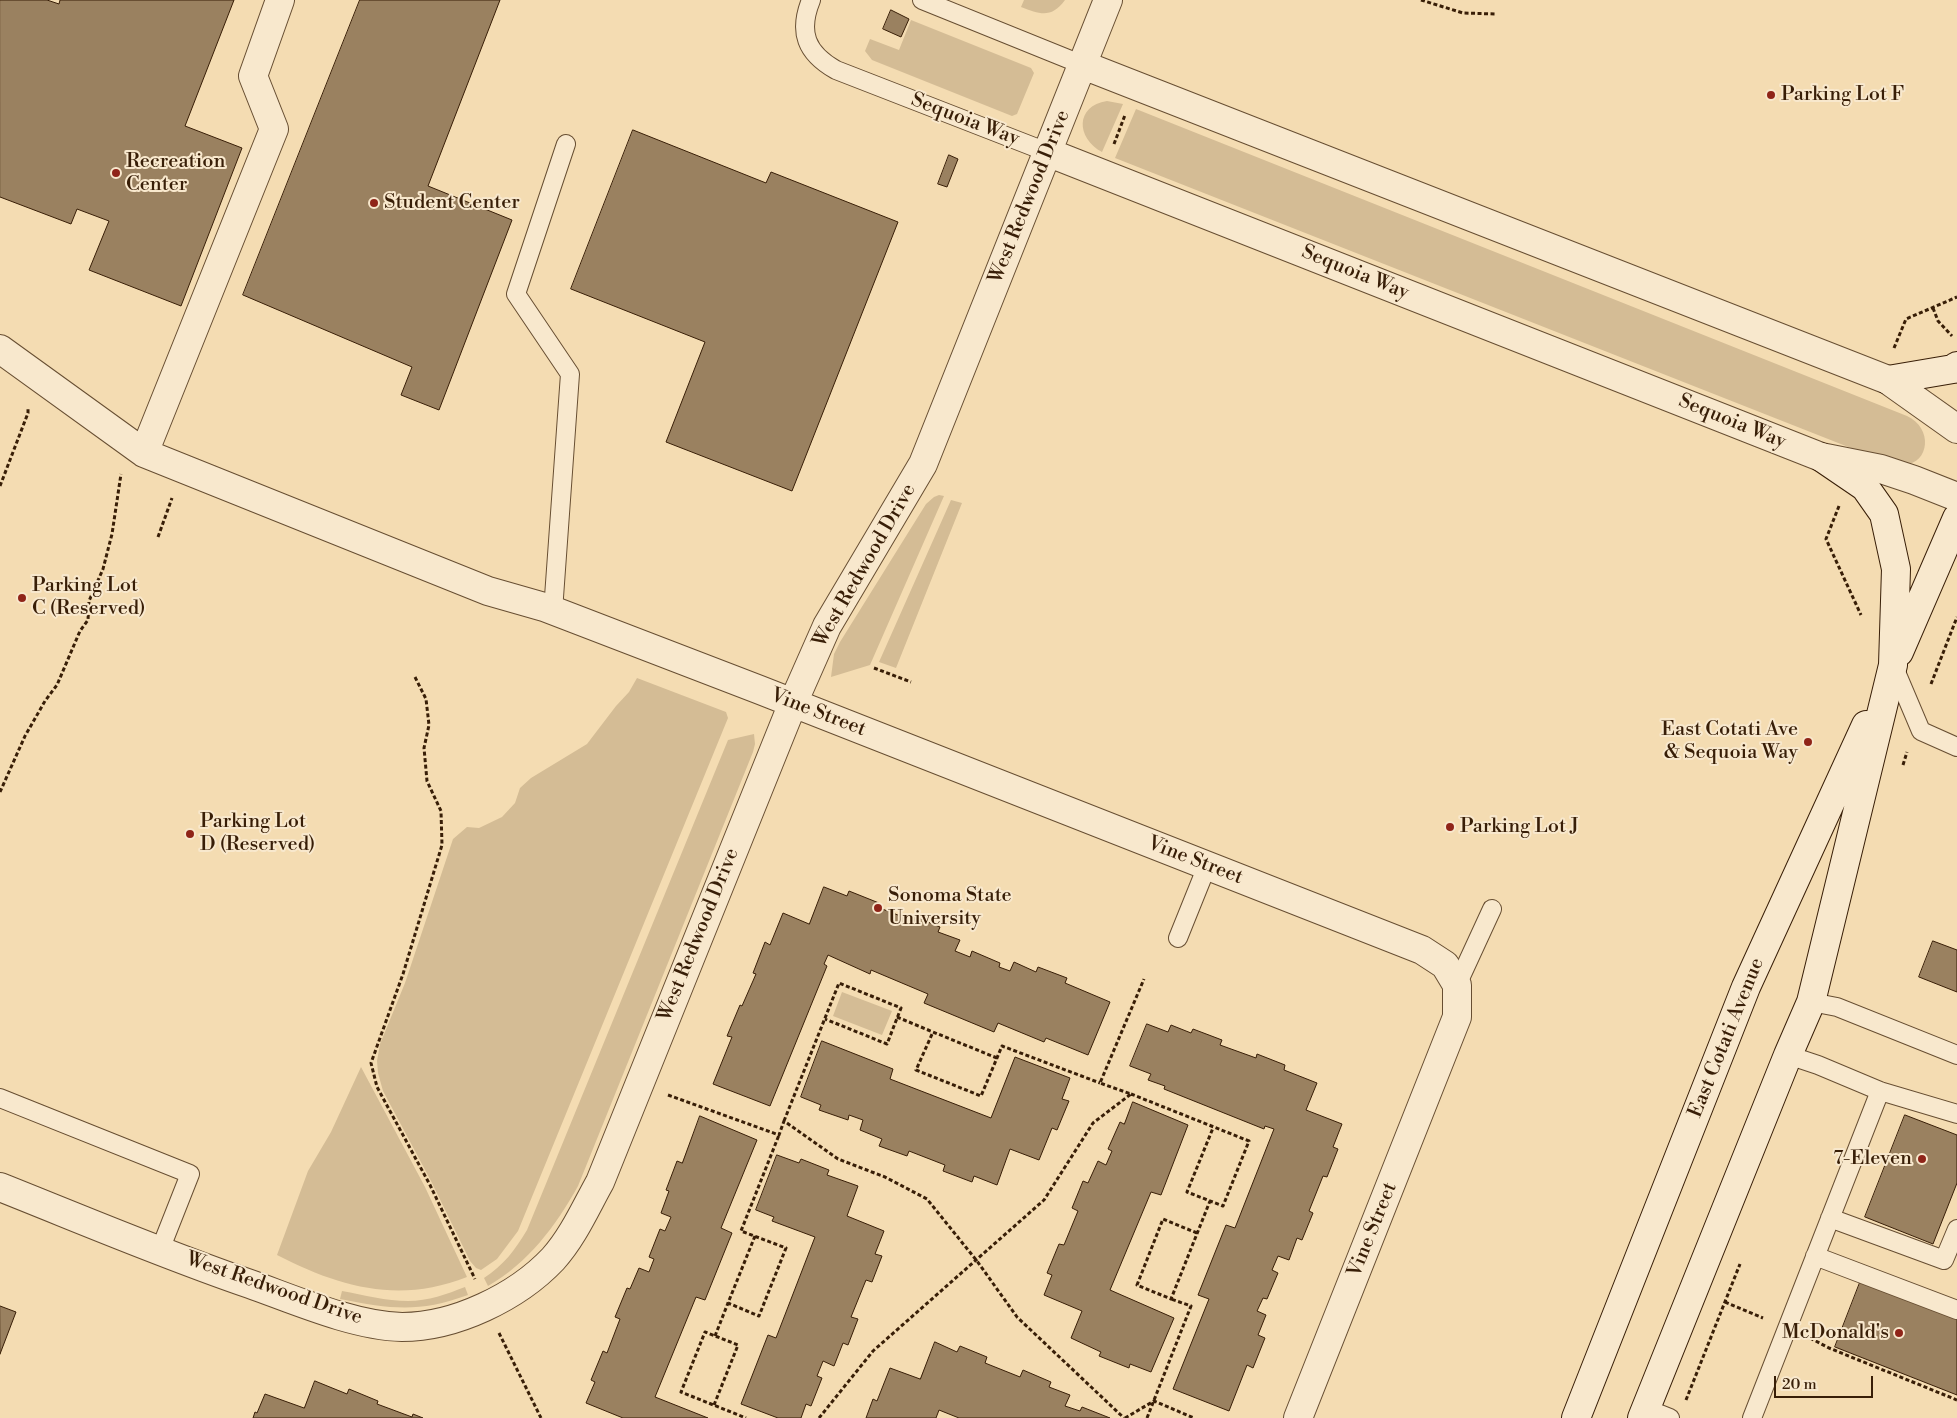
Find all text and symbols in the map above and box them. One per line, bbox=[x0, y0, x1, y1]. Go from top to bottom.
place label: Parking Lot F bbox=[1781, 83, 1904, 107]
street label: Sequoia Way bbox=[908, 88, 1022, 152]
marker: Parking Lot F bbox=[1765, 89, 1777, 101]
street label: West Redwood Drive bbox=[984, 107, 1076, 287]
place label: Recreation Center bbox=[126, 150, 225, 197]
marker: Recreation Center bbox=[110, 167, 122, 179]
place label: Student Center bbox=[384, 191, 520, 215]
marker: Student Center bbox=[368, 197, 380, 209]
street label: Sequoia Way bbox=[1298, 241, 1412, 305]
street label: Sequoia Way bbox=[1675, 390, 1789, 454]
street label: West Redwood Drive bbox=[808, 480, 922, 652]
place label: Parking Lot C (Reserved) bbox=[32, 574, 145, 621]
marker: Parking Lot C (Reserved) bbox=[16, 592, 28, 604]
street label: Vine Street bbox=[767, 684, 869, 742]
place label: East Cotati Ave & Sequoia Way bbox=[1661, 718, 1798, 765]
marker: East Cotati Ave & Sequoia Way bbox=[1802, 736, 1814, 748]
place label: Parking Lot D (Reserved) bbox=[200, 810, 315, 857]
place label: Parking Lot J bbox=[1460, 815, 1579, 839]
marker: Parking Lot J bbox=[1444, 821, 1456, 833]
marker: Parking Lot D (Reserved) bbox=[184, 828, 196, 840]
street label: Vine Street bbox=[1144, 832, 1246, 890]
street label: West Redwood Drive bbox=[653, 845, 745, 1025]
place label: Sonoma State University bbox=[888, 884, 1012, 931]
marker: Sonoma State University bbox=[872, 902, 884, 914]
street label: East Cotati Avenue bbox=[1684, 955, 1770, 1121]
place label: 7-Eleven bbox=[1833, 1147, 1912, 1171]
marker: 7-Eleven bbox=[1916, 1153, 1928, 1165]
street label: Vine Street bbox=[1343, 1179, 1403, 1281]
street label: West Redwood Drive bbox=[183, 1248, 365, 1330]
place label: McDonald's bbox=[1782, 1321, 1889, 1345]
marker: McDonald's bbox=[1893, 1327, 1905, 1339]
scale bar bbox=[1777, 1366, 1876, 1398]
text: 20 m bbox=[1782, 1375, 1817, 1394]

